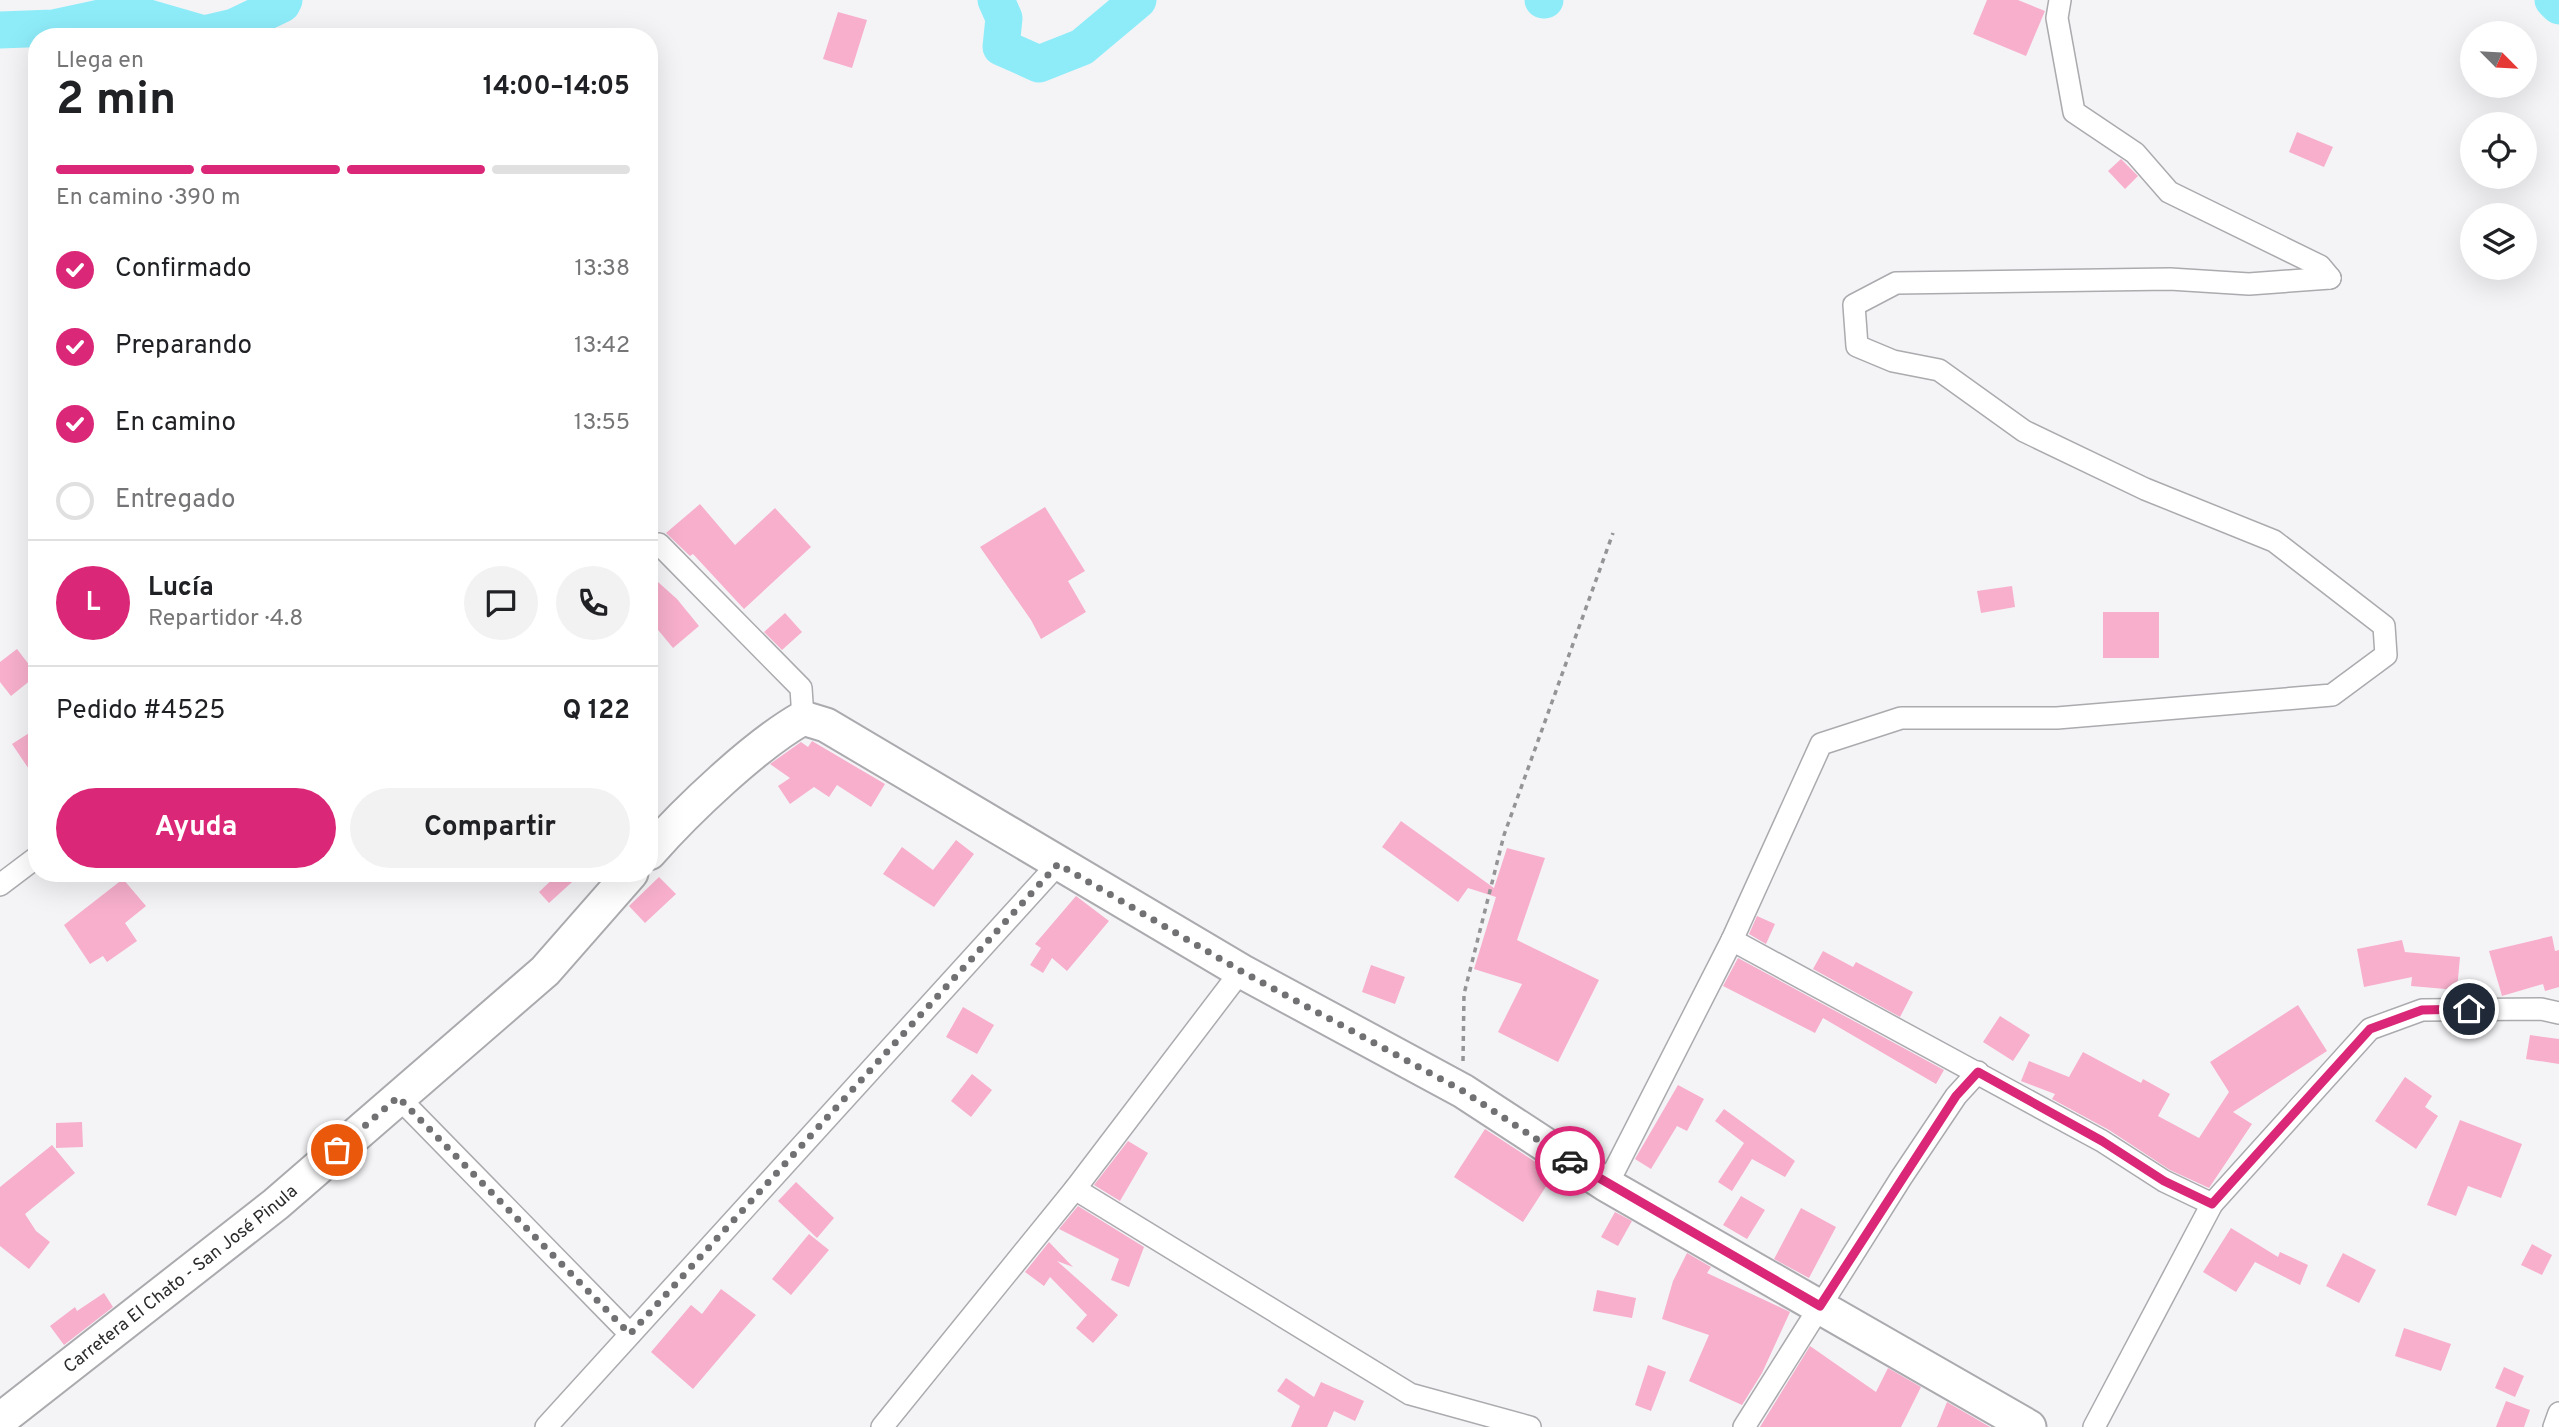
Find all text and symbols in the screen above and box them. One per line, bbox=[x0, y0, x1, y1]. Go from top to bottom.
north arrow bbox=[2460, 21, 2538, 98]
map controls bbox=[2460, 21, 2537, 280]
text: Llega en bbox=[56, 47, 144, 76]
text: 14:00–14:05 bbox=[483, 71, 630, 104]
text: 2 min bbox=[56, 72, 176, 131]
button: locate bbox=[2460, 112, 2537, 189]
text: En camino · 390 m bbox=[56, 184, 241, 213]
button: layers bbox=[2460, 203, 2537, 280]
icon: check bbox=[56, 251, 94, 289]
text: Confirmado bbox=[115, 253, 252, 286]
text: 13:38 bbox=[575, 255, 630, 284]
icon: check bbox=[56, 328, 94, 366]
text: Preparando bbox=[115, 330, 252, 363]
text: 13:42 bbox=[574, 332, 630, 361]
icon: check bbox=[56, 405, 94, 443]
text: En camino bbox=[115, 407, 236, 440]
text: 13:55 bbox=[574, 409, 630, 438]
text: Entregado bbox=[115, 484, 235, 517]
button: chat bbox=[464, 566, 538, 640]
button: phone bbox=[556, 566, 630, 640]
text: Lucía bbox=[148, 572, 214, 605]
text: L bbox=[86, 587, 100, 620]
text: Repartidor · 4.8 bbox=[148, 605, 303, 634]
text: Pedido #4525 bbox=[56, 695, 225, 728]
text: Q 122 bbox=[563, 695, 630, 728]
button: Ayuda bbox=[56, 788, 336, 868]
button: Compartir bbox=[350, 788, 630, 868]
pin bbox=[2439, 979, 2499, 1039]
icon: home bbox=[2450, 990, 2488, 1028]
pin bbox=[307, 1120, 367, 1180]
courier bbox=[1535, 1126, 1605, 1196]
icon: bag bbox=[318, 1131, 356, 1169]
icon: car bbox=[1551, 1142, 1589, 1180]
street label: Carretera El Chato - San José Pinula bbox=[59, 1181, 303, 1379]

